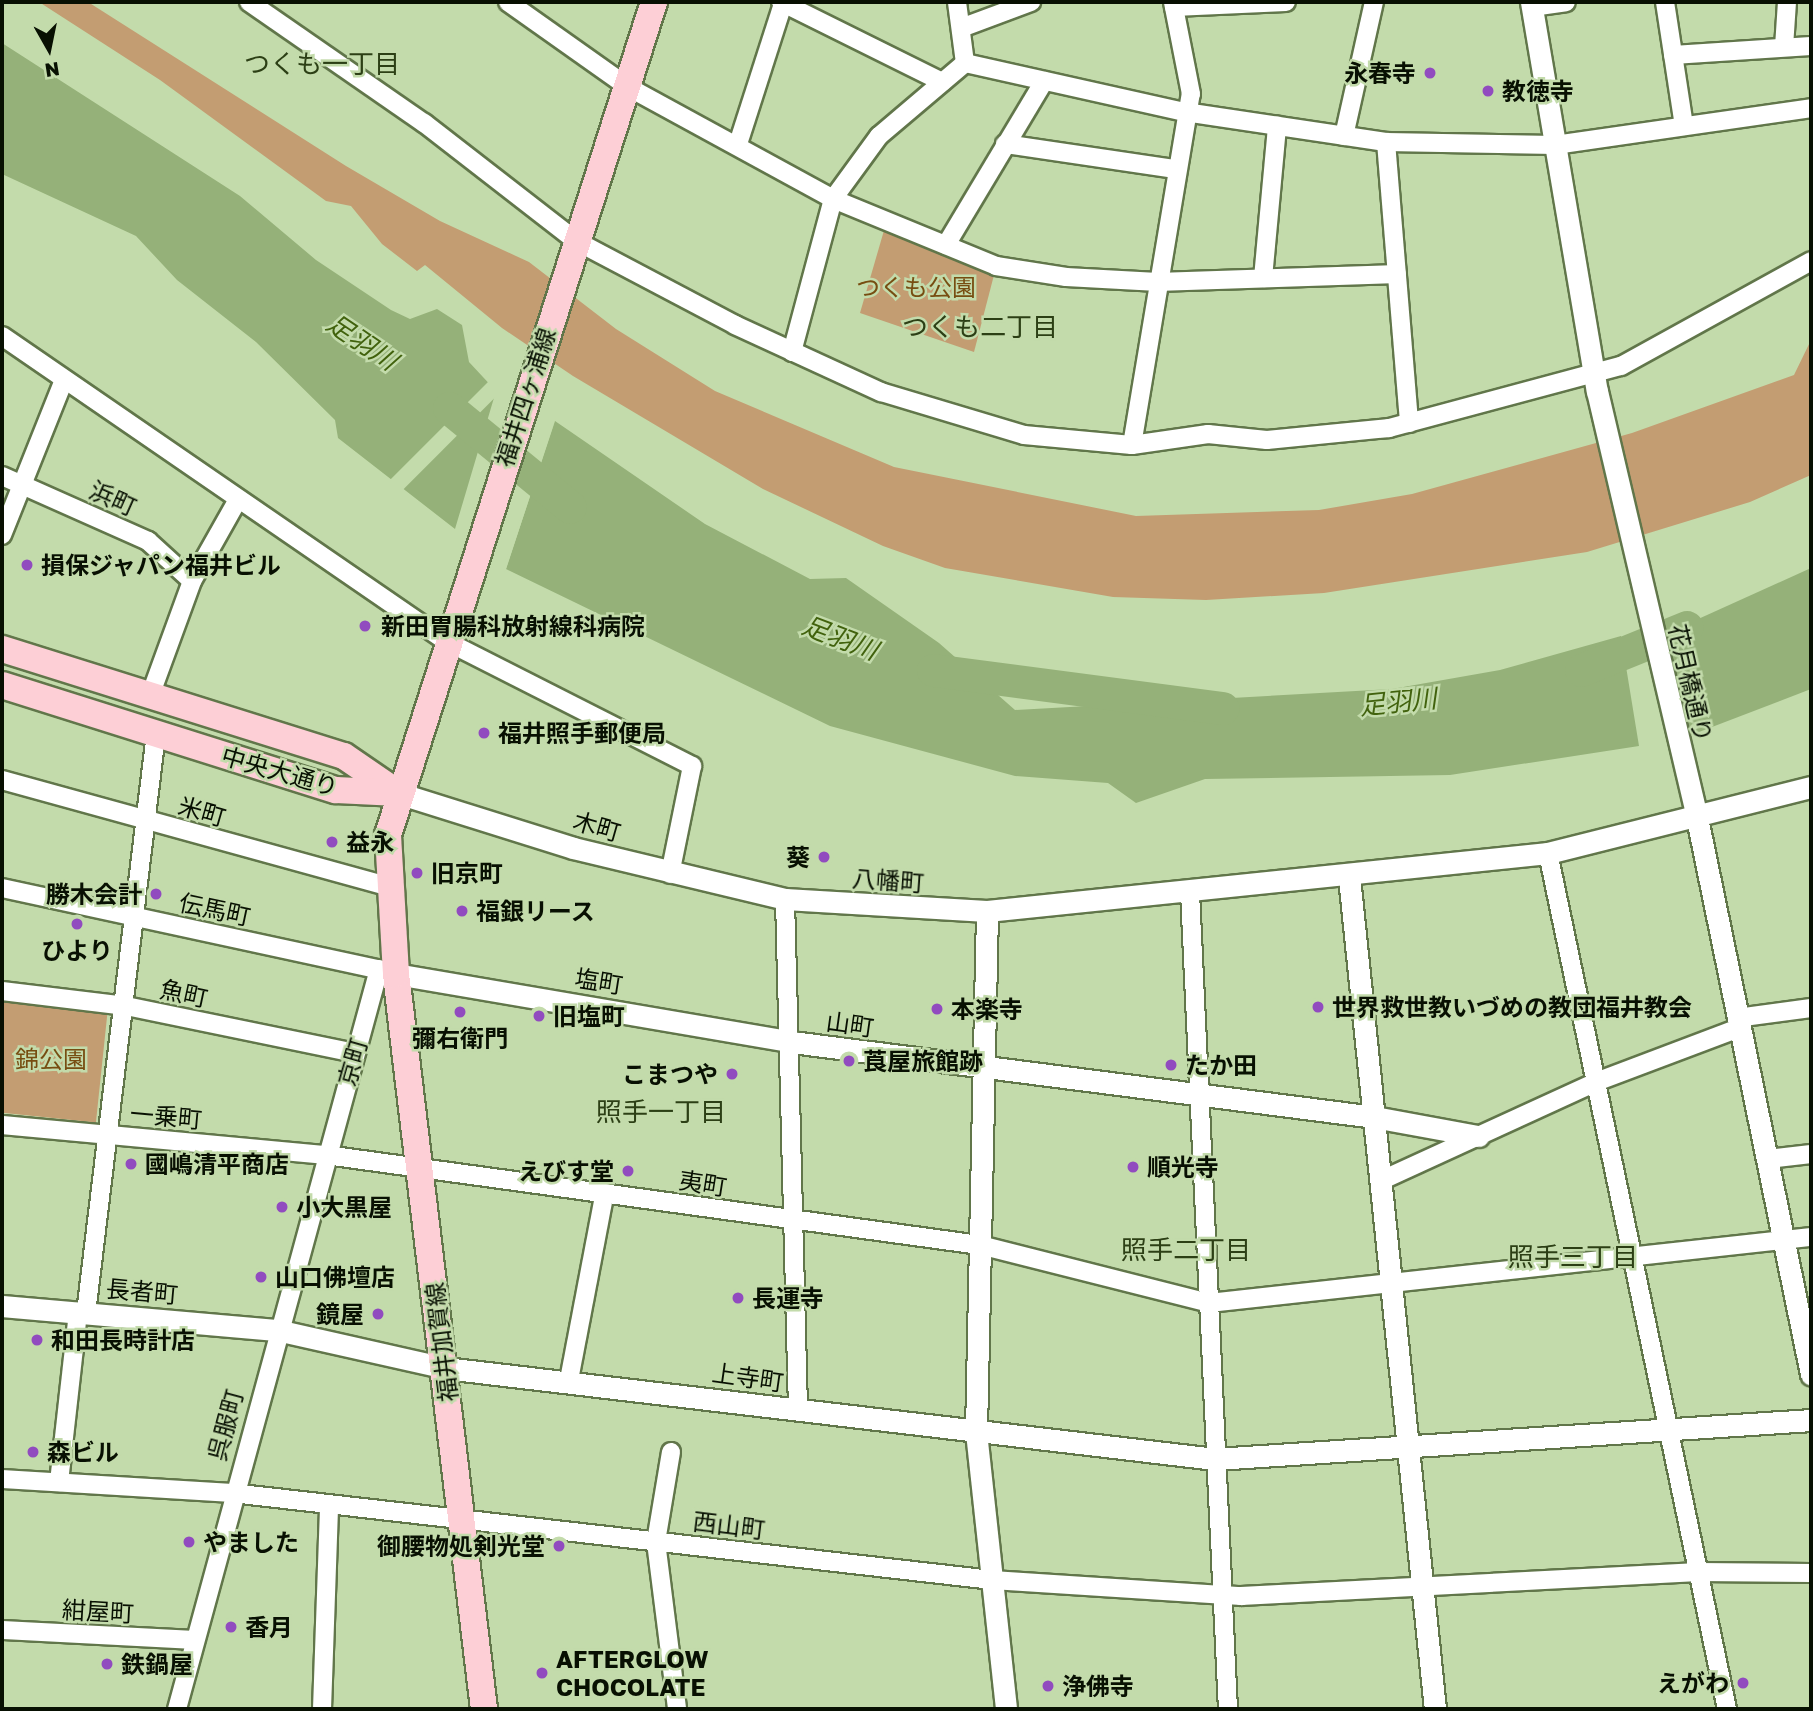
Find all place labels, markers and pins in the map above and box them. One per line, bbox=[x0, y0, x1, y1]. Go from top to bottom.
place label: 永春寺 bbox=[1344, 59, 1416, 87]
marker: 永春寺 bbox=[1422, 65, 1438, 81]
place label: 教徳寺 bbox=[1502, 77, 1574, 105]
marker: 教徳寺 bbox=[1480, 83, 1496, 99]
place label: 損保ジャパン福井ビル bbox=[41, 551, 281, 579]
marker: 損保ジャパン福井ビル bbox=[19, 557, 35, 573]
place label: 新田胃腸科放射線科病院 bbox=[381, 612, 645, 640]
marker: 新田胃腸科放射線科病院 bbox=[355, 616, 375, 636]
place label: 福井照手郵便局 bbox=[498, 719, 666, 747]
marker: 福井照手郵便局 bbox=[476, 725, 492, 741]
place label: 益永 bbox=[346, 828, 394, 856]
marker: 益永 bbox=[324, 834, 340, 850]
place label: 葵 bbox=[786, 843, 810, 871]
marker: 葵 bbox=[816, 849, 832, 865]
place label: 旧京町 bbox=[431, 859, 503, 887]
marker: 旧京町 bbox=[409, 865, 425, 881]
place label: 勝木会計 bbox=[46, 880, 142, 908]
marker: 勝木会計 bbox=[148, 886, 164, 902]
place label: 福銀リース bbox=[476, 897, 596, 925]
marker: 福銀リース bbox=[454, 903, 470, 919]
marker: ひより bbox=[69, 916, 85, 932]
place label: ひより bbox=[41, 936, 113, 964]
place label: 世界救世教いづめの教団福井教会 bbox=[1332, 993, 1692, 1021]
place label: 本楽寺 bbox=[951, 995, 1023, 1023]
marker: 世界救世教いづめの教団福井教会 bbox=[1310, 999, 1326, 1015]
marker: 本楽寺 bbox=[929, 1001, 945, 1017]
place label: 旧塩町 bbox=[553, 1002, 625, 1030]
marker: 彌右衛門 bbox=[452, 1004, 468, 1020]
marker: 旧塩町 bbox=[531, 1008, 547, 1024]
place label: 彌右衛門 bbox=[412, 1024, 508, 1052]
place label: 莨屋旅館跡 bbox=[863, 1047, 983, 1075]
place label: たか田 bbox=[1185, 1051, 1257, 1079]
marker: 莨屋旅館跡 bbox=[841, 1053, 857, 1069]
marker: たか田 bbox=[1163, 1057, 1179, 1073]
place label: こまつや bbox=[622, 1060, 718, 1088]
marker: こまつや bbox=[724, 1066, 740, 1082]
place label: 國嶋清平商店 bbox=[145, 1150, 289, 1178]
place label: 順光寺 bbox=[1147, 1153, 1219, 1181]
marker: 國嶋清平商店 bbox=[123, 1156, 139, 1172]
place label: えびす堂 bbox=[518, 1157, 614, 1185]
marker: 順光寺 bbox=[1125, 1159, 1141, 1175]
marker: えびす堂 bbox=[620, 1163, 636, 1179]
place label: 小大黒屋 bbox=[296, 1193, 392, 1221]
marker: 小大黒屋 bbox=[274, 1199, 290, 1215]
place label: 山口佛壇店 bbox=[275, 1263, 395, 1291]
marker: 山口佛壇店 bbox=[253, 1269, 269, 1285]
place label: 長運寺 bbox=[752, 1284, 824, 1312]
marker: 長運寺 bbox=[730, 1290, 746, 1306]
place label: 鏡屋 bbox=[316, 1300, 364, 1328]
marker: 鏡屋 bbox=[370, 1306, 386, 1322]
place label: 和田長時計店 bbox=[51, 1326, 195, 1354]
marker: 和田長時計店 bbox=[29, 1332, 45, 1348]
place label: 森ビル bbox=[47, 1438, 119, 1466]
marker: 森ビル bbox=[25, 1444, 41, 1460]
place label: やました bbox=[203, 1528, 299, 1556]
place label: 御腰物処剣光堂 bbox=[377, 1532, 545, 1560]
marker: やました bbox=[181, 1534, 197, 1550]
marker: 御腰物処剣光堂 bbox=[551, 1538, 567, 1554]
place label: 香月 bbox=[245, 1613, 293, 1641]
marker: 香月 bbox=[223, 1619, 239, 1635]
place label: AFTERGLOW CHOCOLATE bbox=[556, 1645, 709, 1701]
place label: 鉄鍋屋 bbox=[121, 1650, 193, 1678]
marker: 鉄鍋屋 bbox=[99, 1656, 115, 1672]
marker: AFTERGLOW CHOCOLATE bbox=[534, 1665, 550, 1681]
place label: えがわ bbox=[1657, 1669, 1729, 1697]
place label: 浄佛寺 bbox=[1062, 1672, 1134, 1700]
marker: えがわ bbox=[1735, 1675, 1751, 1691]
marker: 浄佛寺 bbox=[1040, 1678, 1056, 1694]

